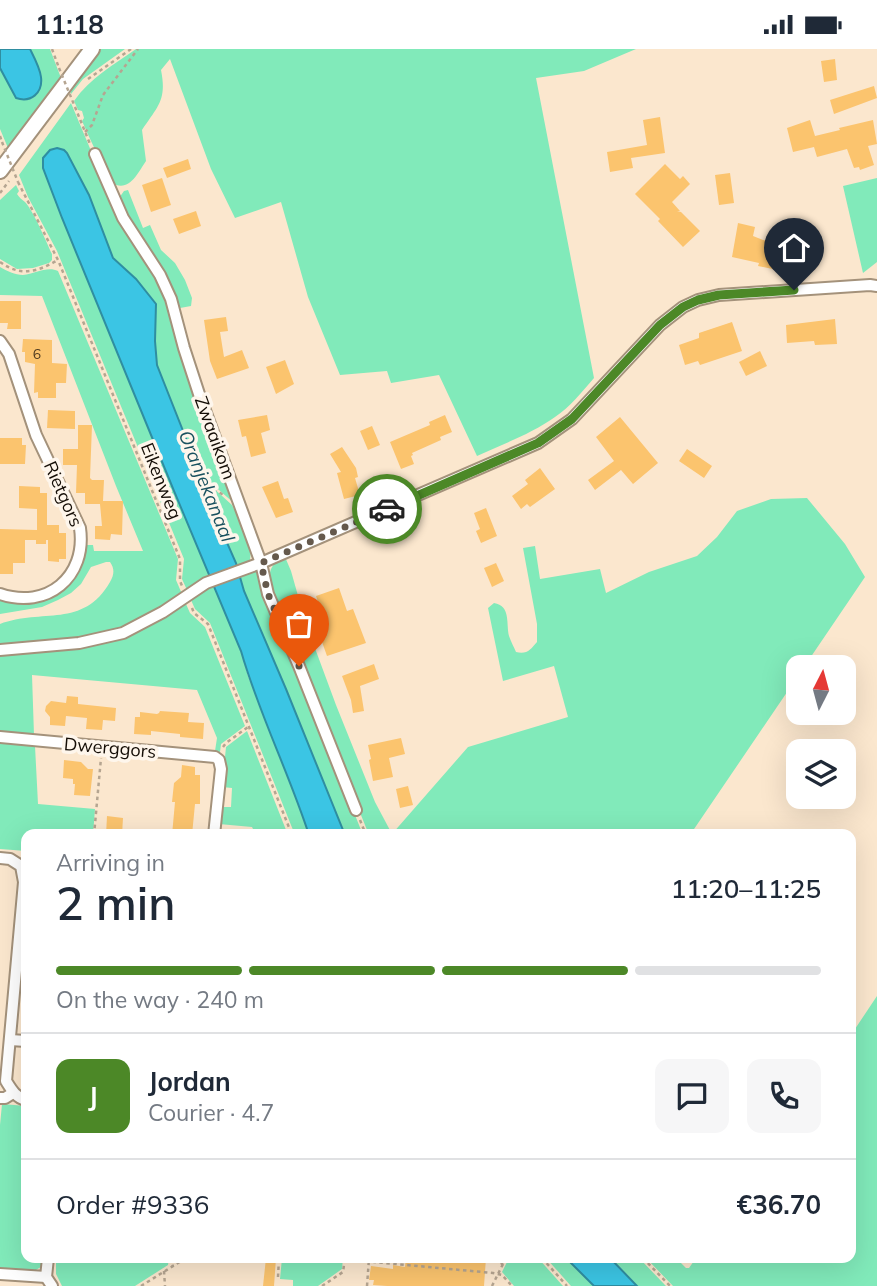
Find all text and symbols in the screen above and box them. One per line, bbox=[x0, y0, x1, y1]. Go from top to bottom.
text: 11:18 bbox=[35, 8, 104, 41]
pin bbox=[764, 218, 824, 290]
icon: home bbox=[775, 229, 813, 267]
house number: 6 bbox=[33, 345, 41, 363]
street label: Zwaaikom bbox=[190, 393, 241, 483]
water label: Oranjekanaal bbox=[174, 427, 240, 546]
street label: Eikenweg bbox=[136, 439, 187, 522]
street label: Rietgors bbox=[39, 457, 88, 530]
courier bbox=[352, 474, 422, 544]
icon: car bbox=[368, 490, 406, 528]
pin bbox=[269, 594, 329, 666]
icon: bag bbox=[280, 605, 318, 643]
north arrow bbox=[786, 655, 856, 725]
map controls bbox=[786, 655, 856, 809]
street label: Dwerggors bbox=[63, 732, 157, 763]
button: layers bbox=[786, 739, 856, 809]
text: Arriving in bbox=[56, 848, 165, 877]
text: 11:20–11:25 bbox=[671, 872, 821, 905]
text: 2 min bbox=[56, 874, 175, 932]
text: On the way · 240 m bbox=[56, 985, 264, 1014]
button: chat bbox=[655, 1059, 729, 1133]
button: phone bbox=[747, 1059, 821, 1133]
text: Jordan bbox=[148, 1065, 231, 1098]
text: J bbox=[88, 1080, 98, 1113]
text: Courier · 4.7 bbox=[148, 1098, 274, 1127]
text: Order #9336 bbox=[56, 1188, 209, 1221]
text: €36.70 bbox=[737, 1188, 821, 1221]

